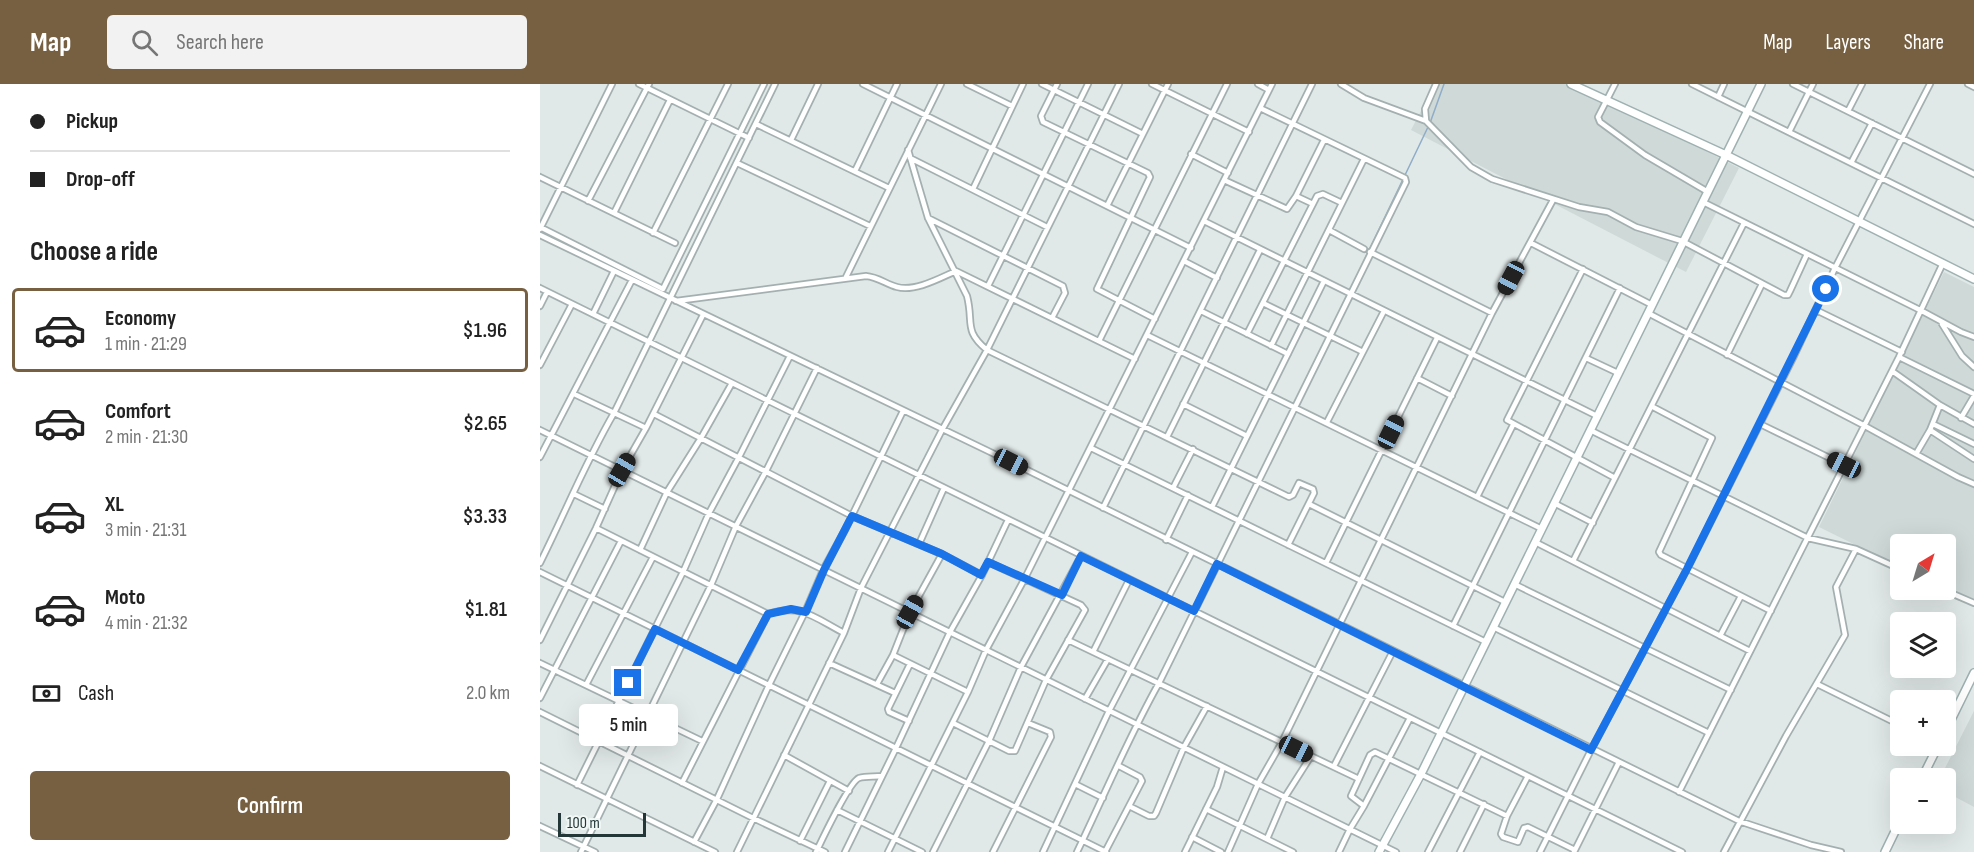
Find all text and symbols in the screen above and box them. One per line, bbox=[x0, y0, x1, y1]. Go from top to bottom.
search box bbox=[107, 15, 527, 69]
text: Map bbox=[30, 26, 71, 59]
icon: search bbox=[128, 26, 161, 59]
text: Search here bbox=[176, 29, 264, 56]
text: Map bbox=[1763, 30, 1792, 55]
text: Layers bbox=[1825, 30, 1871, 55]
text: Share bbox=[1904, 30, 1944, 55]
text: Pickup bbox=[66, 108, 118, 135]
text: Drop-off bbox=[66, 166, 135, 193]
text: Choose a ride bbox=[30, 236, 158, 268]
car bbox=[1495, 258, 1527, 298]
route start bbox=[1812, 275, 1839, 302]
icon: car bbox=[33, 303, 87, 357]
text: Economy bbox=[105, 305, 176, 332]
text: $1.96 bbox=[463, 317, 507, 344]
text: 1 min · 21:29 bbox=[105, 332, 187, 356]
icon: car bbox=[33, 396, 87, 450]
text: Comfort bbox=[105, 398, 171, 425]
text: $2.65 bbox=[463, 410, 507, 437]
car bbox=[1375, 412, 1407, 452]
text: 2 min · 21:30 bbox=[105, 425, 188, 449]
car bbox=[991, 446, 1031, 478]
car bbox=[1824, 449, 1864, 481]
car bbox=[605, 450, 639, 490]
icon: car bbox=[33, 489, 87, 543]
text: XL bbox=[105, 491, 124, 518]
text: $3.33 bbox=[462, 503, 507, 530]
text: 3 min · 21:31 bbox=[105, 518, 186, 542]
north arrow bbox=[1890, 534, 1956, 600]
map controls bbox=[1890, 534, 1956, 834]
icon: car bbox=[33, 582, 87, 636]
text: Moto bbox=[105, 584, 145, 611]
car bbox=[893, 592, 927, 632]
text: $1.81 bbox=[464, 596, 507, 623]
text: 4 min · 21:32 bbox=[105, 611, 188, 635]
button: layers bbox=[1890, 612, 1956, 678]
route end bbox=[614, 669, 641, 696]
icon: cash bbox=[30, 677, 63, 710]
text: Cash bbox=[78, 680, 114, 707]
text: 2.0 km bbox=[466, 681, 510, 705]
button: + bbox=[1890, 690, 1956, 756]
callout: 5 min bbox=[578, 704, 678, 746]
text: 5 min bbox=[610, 713, 647, 737]
car bbox=[1276, 733, 1316, 765]
button: − bbox=[1890, 768, 1956, 834]
button: Confirm bbox=[30, 771, 510, 840]
scale bar bbox=[558, 810, 646, 838]
text: 100 m bbox=[567, 814, 600, 833]

